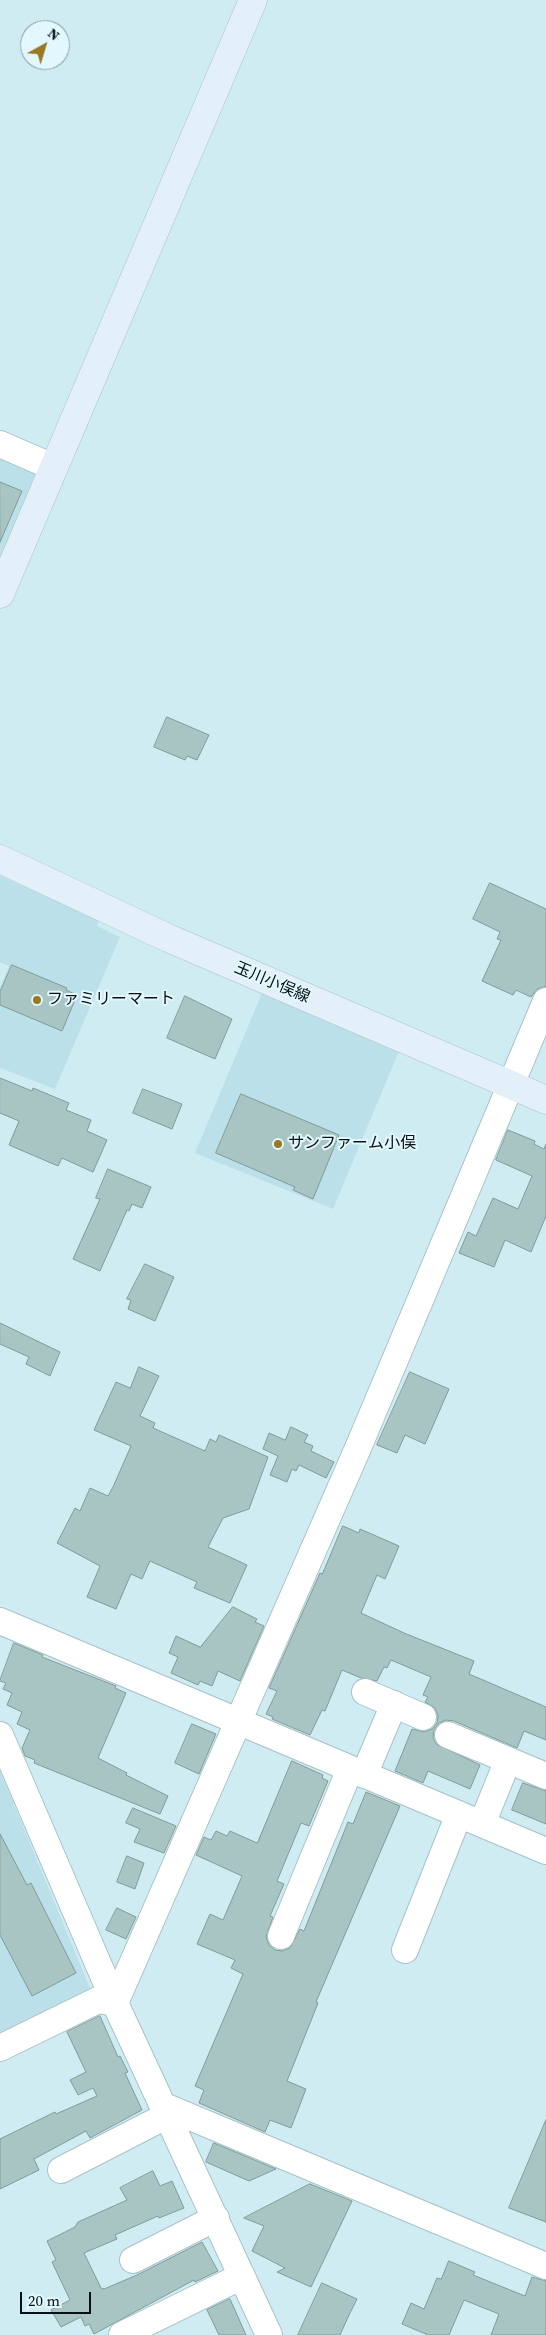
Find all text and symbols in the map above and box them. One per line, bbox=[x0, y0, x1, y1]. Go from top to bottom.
north arrow bbox=[20, 20, 70, 70]
text: N bbox=[44, 23, 64, 45]
street label: 玉川小俣線 bbox=[231, 959, 313, 1007]
place label: ファミリーマート bbox=[47, 990, 175, 1010]
marker: ファミリーマート bbox=[31, 994, 43, 1006]
place label: サンファーム小俣 bbox=[288, 1134, 416, 1154]
marker: サンファーム小俣 bbox=[272, 1138, 284, 1150]
scale bar bbox=[22, 2282, 94, 2314]
text: 20 m bbox=[28, 2290, 60, 2311]

